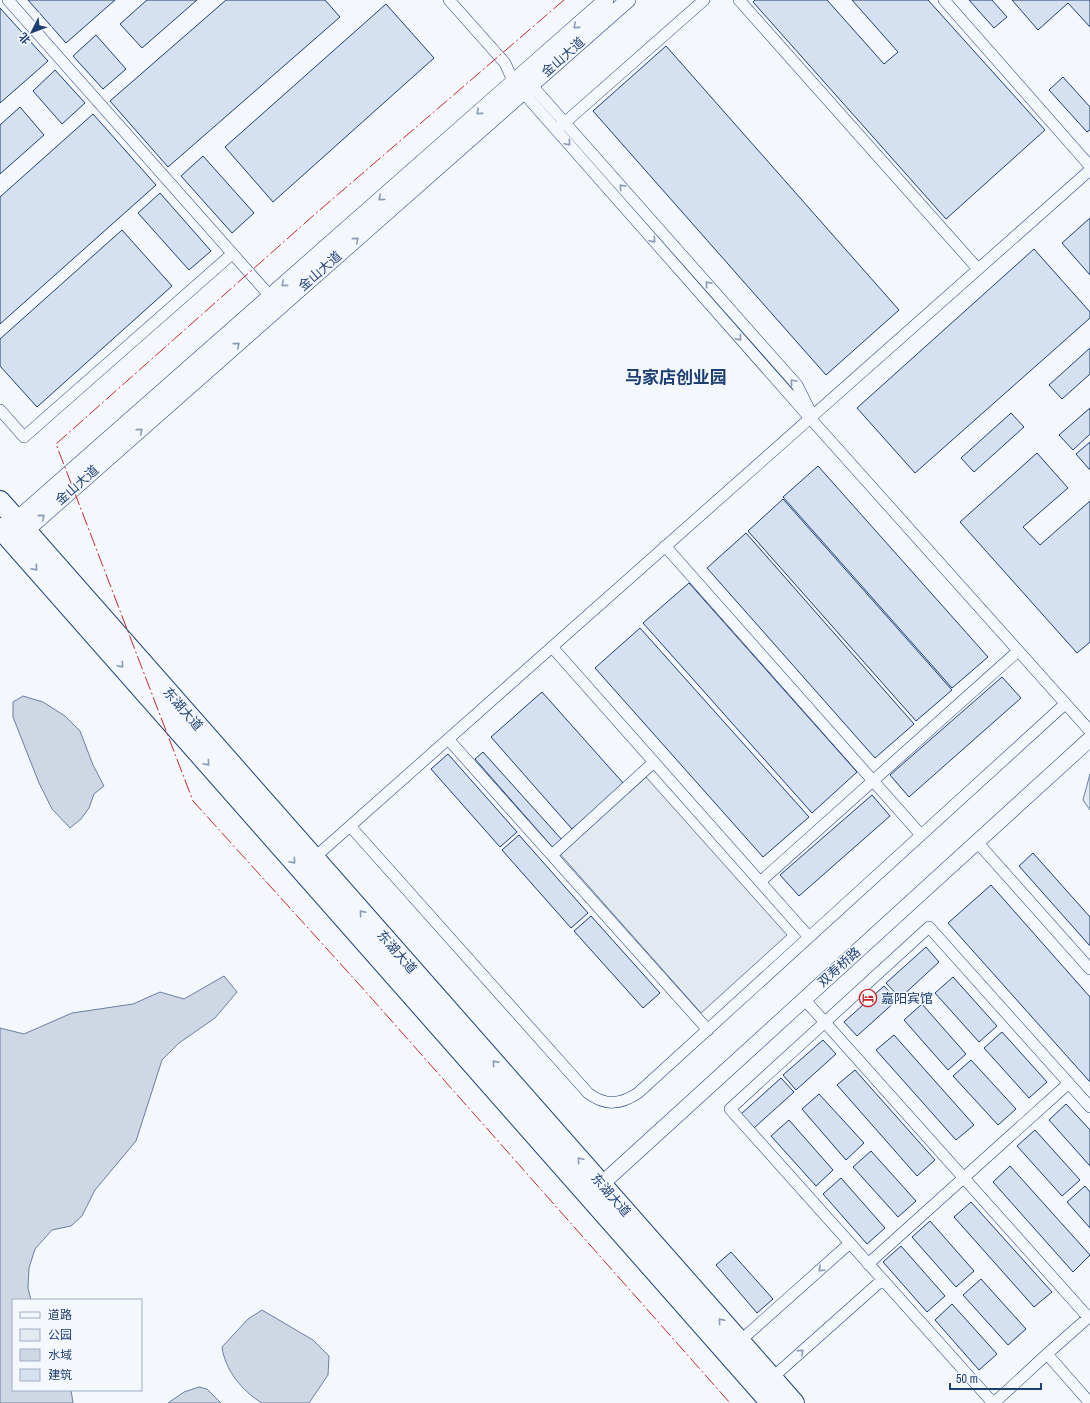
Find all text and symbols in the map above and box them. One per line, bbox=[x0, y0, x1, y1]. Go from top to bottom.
north arrow bbox=[12, 12, 52, 52]
one-way arrow bbox=[574, 21, 581, 28]
text: 北 bbox=[16, 30, 33, 47]
street label: 金山大道 bbox=[538, 34, 588, 80]
one-way arrow bbox=[476, 107, 484, 114]
one-way arrow bbox=[563, 138, 570, 145]
one-way arrow bbox=[619, 184, 626, 191]
one-way arrow bbox=[379, 193, 386, 200]
one-way arrow bbox=[649, 236, 656, 243]
one-way arrow bbox=[351, 238, 358, 245]
street label: 金山大道 bbox=[295, 248, 345, 294]
one-way arrow bbox=[281, 279, 289, 286]
one-way arrow bbox=[705, 281, 712, 289]
one-way arrow bbox=[735, 333, 742, 341]
one-way arrow bbox=[232, 342, 240, 349]
district label: 马家店创业园 bbox=[625, 365, 727, 388]
one-way arrow bbox=[791, 379, 798, 386]
one-way arrow bbox=[135, 428, 142, 435]
street label: 金山大道 bbox=[52, 462, 102, 508]
one-way arrow bbox=[37, 514, 45, 521]
one-way arrow bbox=[31, 563, 38, 570]
one-way arrow bbox=[116, 661, 123, 668]
street label: 东湖大道 bbox=[160, 684, 206, 734]
one-way arrow bbox=[202, 758, 210, 766]
one-way arrow bbox=[288, 856, 295, 863]
one-way arrow bbox=[360, 910, 367, 917]
street label: 东湖大道 bbox=[374, 927, 420, 977]
street label: 双寿桥路 bbox=[814, 943, 864, 991]
hotel icon: 嘉阳宾馆 bbox=[858, 988, 878, 1008]
place label: 嘉阳宾馆 bbox=[881, 990, 933, 1007]
one-way arrow bbox=[492, 1060, 499, 1068]
one-way arrow bbox=[578, 1158, 585, 1165]
street label: 东湖大道 bbox=[588, 1170, 634, 1220]
one-way arrow bbox=[818, 1264, 825, 1271]
legend bbox=[12, 1299, 142, 1391]
text: 道路 bbox=[48, 1307, 72, 1323]
one-way arrow bbox=[719, 1319, 726, 1326]
text: 公园 bbox=[48, 1327, 72, 1343]
text: 水域 bbox=[48, 1347, 72, 1363]
one-way arrow bbox=[796, 1350, 804, 1357]
scale bar bbox=[950, 1365, 1041, 1391]
text: 建筑 bbox=[48, 1367, 72, 1383]
text: 50 m bbox=[956, 1371, 978, 1387]

